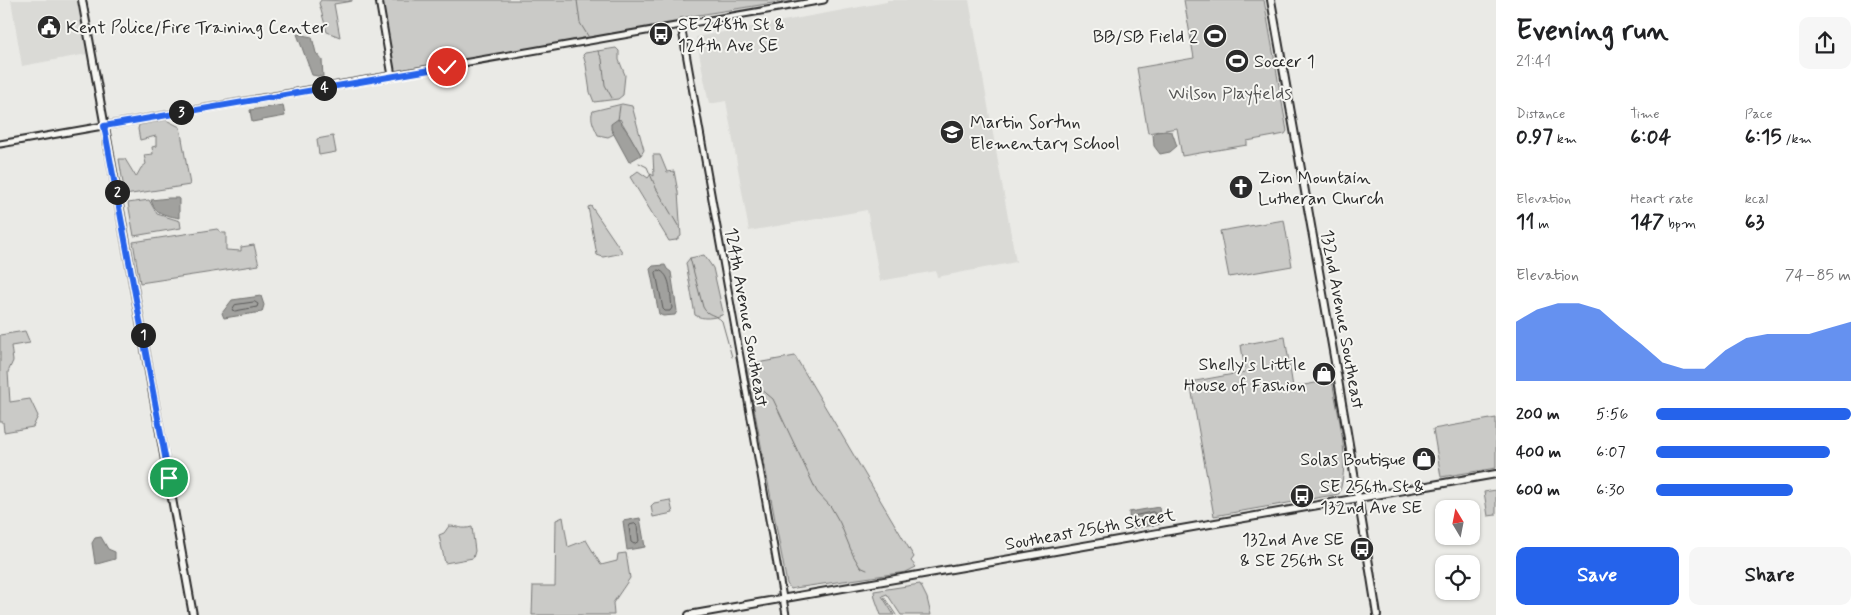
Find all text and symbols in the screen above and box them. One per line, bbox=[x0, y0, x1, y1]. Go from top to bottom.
place label: SE 248th St & 124th Ave SE bbox=[678, 13, 785, 58]
text: Evening run bbox=[1516, 13, 1669, 50]
public building icon: Kent Police/Fire Training Center bbox=[36, 14, 62, 40]
place label: Kent Police/Fire Training Center bbox=[66, 16, 328, 40]
button: share bbox=[1799, 17, 1851, 69]
bus stop icon: SE 248th St & 124th Ave SE bbox=[648, 21, 674, 47]
sports icon: BB/SB Field 2 bbox=[1202, 23, 1228, 49]
place label: BB/SB Field 2 bbox=[1093, 25, 1198, 49]
pin bbox=[426, 46, 468, 88]
sports icon: Soccer 1 bbox=[1224, 48, 1250, 74]
place label: Soccer 1 bbox=[1254, 50, 1315, 74]
text: 21:41 bbox=[1516, 51, 1551, 72]
icon: check bbox=[433, 53, 461, 81]
pin: 4 bbox=[312, 76, 336, 100]
text: 4 bbox=[320, 79, 329, 97]
park label: Wilson Playfields bbox=[1169, 82, 1291, 106]
pin: 3 bbox=[168, 100, 194, 124]
text: 3 bbox=[178, 103, 185, 121]
text: Distance bbox=[1516, 105, 1565, 123]
text: Time bbox=[1630, 105, 1660, 123]
text: Pace bbox=[1745, 105, 1773, 123]
place label: Martin Sortun Elementary School bbox=[970, 111, 1120, 156]
school or university icon: Martin Sortun Elementary School bbox=[939, 119, 965, 145]
text: 0.97 bbox=[1516, 123, 1553, 151]
text: 6:04 bbox=[1630, 123, 1671, 151]
text: 6:15 bbox=[1745, 123, 1782, 151]
text: km bbox=[1553, 130, 1577, 148]
text: /km bbox=[1782, 130, 1812, 148]
place label: Zion Mountain Lutheran Church bbox=[1258, 166, 1384, 211]
church icon: Zion Mountain Lutheran Church bbox=[1228, 174, 1254, 200]
pin: 2 bbox=[104, 180, 130, 204]
text: 2 bbox=[114, 183, 121, 201]
text: Elevation bbox=[1516, 190, 1571, 208]
text: Heart rate bbox=[1630, 190, 1693, 208]
text: kcal bbox=[1745, 190, 1768, 208]
text: 11 bbox=[1516, 208, 1534, 236]
text: 147 bbox=[1630, 208, 1664, 236]
text: 63 bbox=[1745, 208, 1764, 236]
text: m bbox=[1534, 215, 1549, 233]
text: bpm bbox=[1664, 215, 1696, 233]
street label: 124th Avenue Southeast bbox=[718, 226, 774, 409]
street label: 132nd Avenue Southeast bbox=[1314, 227, 1370, 411]
text: Elevation bbox=[1516, 265, 1579, 286]
text: 74–85 m bbox=[1785, 265, 1851, 286]
pin: 1 bbox=[130, 322, 156, 348]
text: 1 bbox=[140, 326, 147, 344]
place label: Shelly's Little House of Fashion bbox=[1184, 353, 1306, 398]
shop icon: Shelly's Little House of Fashion bbox=[1311, 361, 1337, 387]
text: 200 m bbox=[1516, 404, 1560, 425]
text: 5:56 bbox=[1596, 404, 1628, 425]
text: 400 m bbox=[1516, 442, 1561, 463]
text: 6:07 bbox=[1596, 442, 1625, 463]
shop icon: Solas Boutique bbox=[1411, 446, 1437, 472]
place label: Solas Boutique bbox=[1300, 448, 1406, 472]
pin bbox=[148, 457, 190, 499]
icon: arrive bbox=[155, 464, 183, 492]
place label: SE 256th St & 132nd Ave SE bbox=[1320, 475, 1424, 520]
text: 600 m bbox=[1516, 480, 1560, 501]
text: 6:30 bbox=[1596, 480, 1625, 501]
bus stop icon: SE 256th St & 132nd Ave SE bbox=[1289, 483, 1315, 509]
north arrow bbox=[1435, 500, 1480, 545]
map controls bbox=[1435, 500, 1480, 600]
street label: Southeast 256th Street bbox=[1003, 503, 1178, 557]
place label: 132nd Ave SE & SE 256th St bbox=[1240, 528, 1344, 573]
bus stop icon: 132nd Ave SE & SE 256th St bbox=[1349, 536, 1375, 562]
button: Save bbox=[1516, 547, 1679, 605]
button: Share bbox=[1689, 547, 1851, 605]
button: locate bbox=[1435, 555, 1480, 600]

